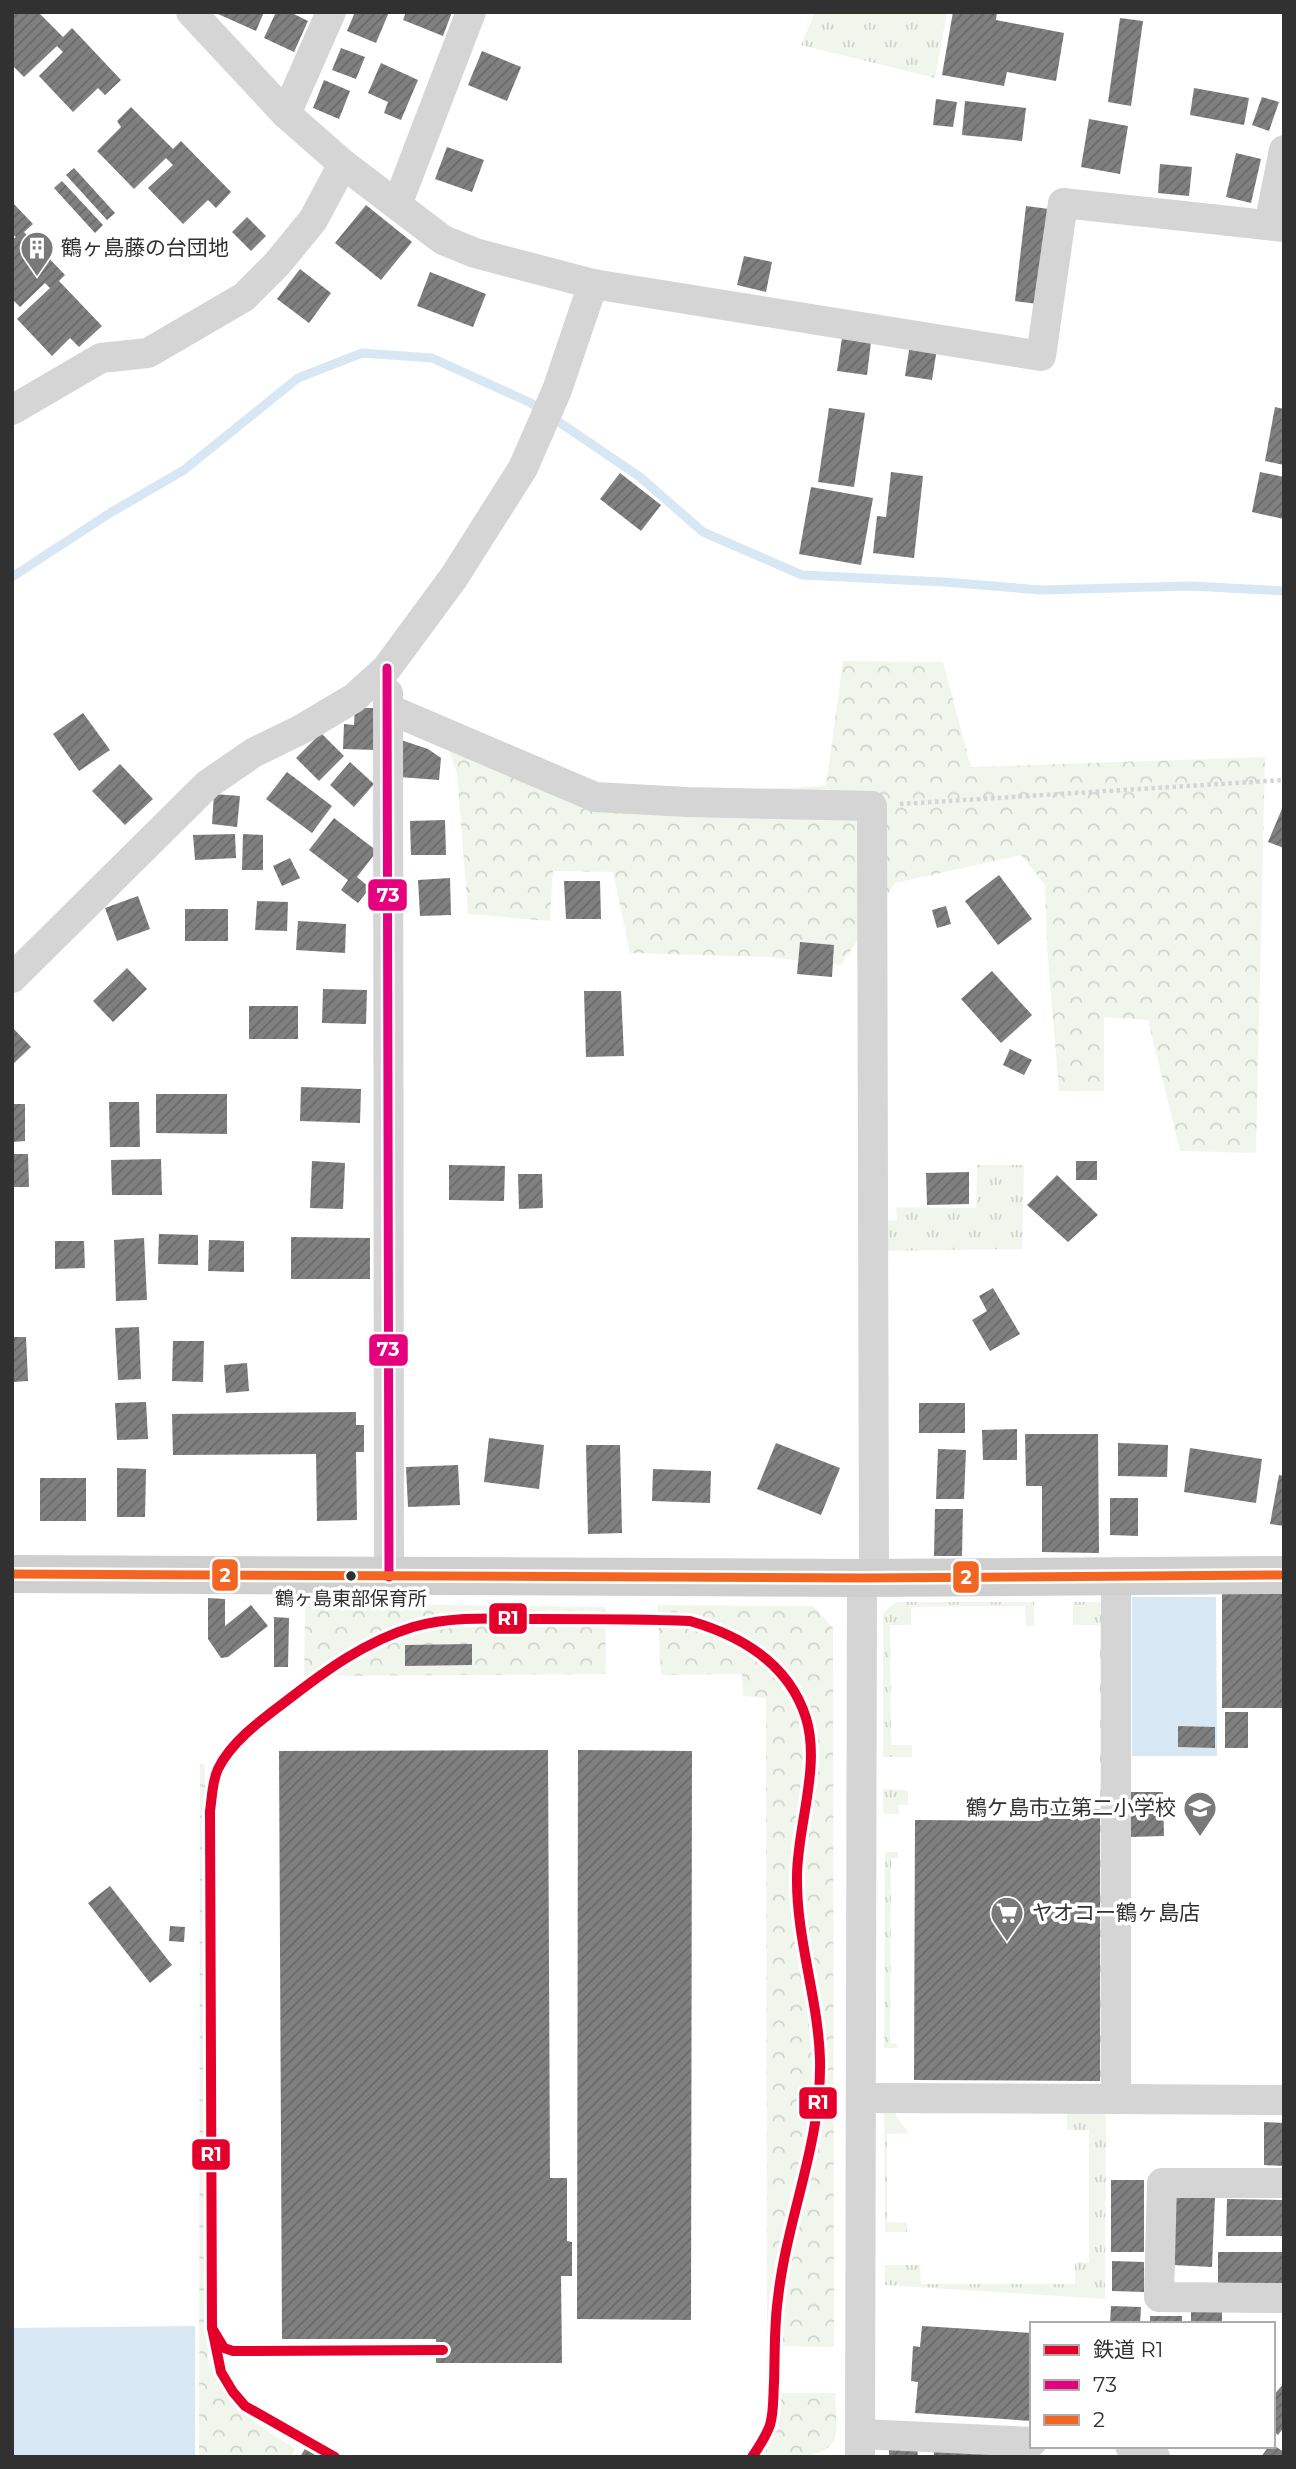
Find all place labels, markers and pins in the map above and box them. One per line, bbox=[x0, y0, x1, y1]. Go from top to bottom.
building icon: 鶴ヶ島藤の台団地 bbox=[18, 229, 56, 278]
place label: 鶴ヶ島藤の台団地 bbox=[61, 235, 229, 260]
marker: 鶴ヶ島東部保育所 bbox=[344, 1569, 358, 1583]
place label: 鶴ヶ島東部保育所 bbox=[275, 1587, 427, 1610]
school or university icon: 鶴ケ島市立第二小学校 bbox=[1181, 1789, 1219, 1838]
place label: 鶴ケ島市立第二小学校 bbox=[966, 1795, 1176, 1820]
supermarket icon: ヤオコー鶴ヶ島店 bbox=[988, 1894, 1026, 1943]
place label: ヤオコー鶴ヶ島店 bbox=[1032, 1900, 1200, 1925]

